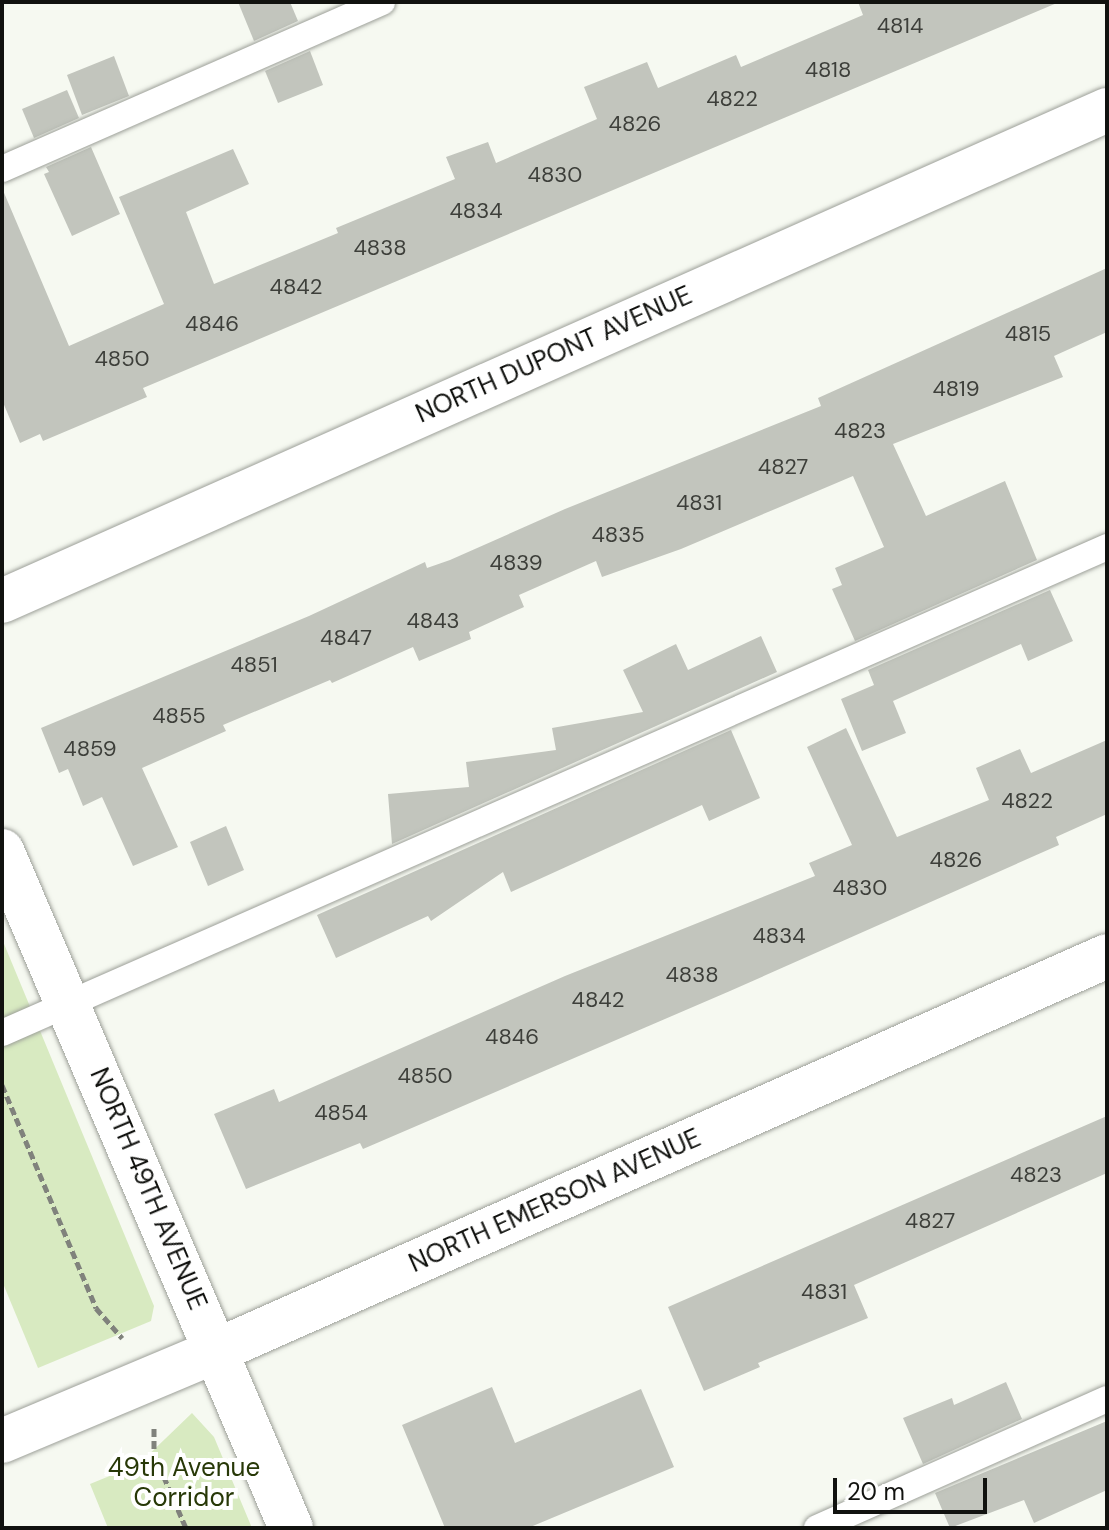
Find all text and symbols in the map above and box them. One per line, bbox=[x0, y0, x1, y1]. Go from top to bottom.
house number: 4814 bbox=[877, 13, 923, 39]
house number: 4818 bbox=[805, 57, 851, 83]
house number: 4822 bbox=[706, 86, 758, 112]
house number: 4826 bbox=[609, 111, 661, 137]
house number: 4830 bbox=[528, 162, 582, 188]
house number: 4834 bbox=[449, 198, 503, 224]
house number: 4838 bbox=[353, 235, 407, 261]
house number: 4842 bbox=[270, 274, 322, 300]
street label: NORTH DUPONT AVENUE bbox=[411, 280, 697, 430]
house number: 4846 bbox=[185, 311, 239, 337]
house number: 4815 bbox=[1005, 321, 1051, 347]
house number: 4850 bbox=[94, 346, 150, 372]
house number: 4819 bbox=[933, 376, 979, 402]
house number: 4823 bbox=[834, 418, 886, 444]
house number: 4827 bbox=[758, 454, 808, 480]
house number: 4831 bbox=[676, 490, 722, 516]
house number: 4835 bbox=[591, 522, 645, 548]
house number: 4839 bbox=[490, 550, 542, 576]
house number: 4843 bbox=[406, 608, 460, 634]
house number: 4847 bbox=[320, 625, 372, 651]
house number: 4851 bbox=[230, 652, 278, 678]
house number: 4855 bbox=[152, 703, 206, 729]
house number: 4859 bbox=[63, 736, 117, 762]
house number: 4822 bbox=[1001, 788, 1053, 814]
house number: 4826 bbox=[930, 847, 982, 873]
house number: 4830 bbox=[833, 875, 887, 901]
house number: 4834 bbox=[752, 923, 806, 949]
house number: 4838 bbox=[665, 962, 719, 988]
house number: 4842 bbox=[572, 987, 624, 1013]
house number: 4846 bbox=[485, 1024, 539, 1050]
street label: NORTH 49TH AVENUE bbox=[83, 1063, 213, 1315]
house number: 4850 bbox=[397, 1063, 453, 1089]
house number: 4854 bbox=[314, 1100, 368, 1126]
street label: NORTH EMERSON AVENUE bbox=[404, 1122, 706, 1280]
house number: 4823 bbox=[1010, 1162, 1062, 1188]
house number: 4827 bbox=[905, 1208, 955, 1234]
house number: 4831 bbox=[801, 1279, 847, 1305]
park label: 49th Avenue Corridor bbox=[108, 1452, 260, 1514]
scale bar bbox=[837, 1462, 991, 1512]
text: 20 m bbox=[847, 1476, 905, 1507]

